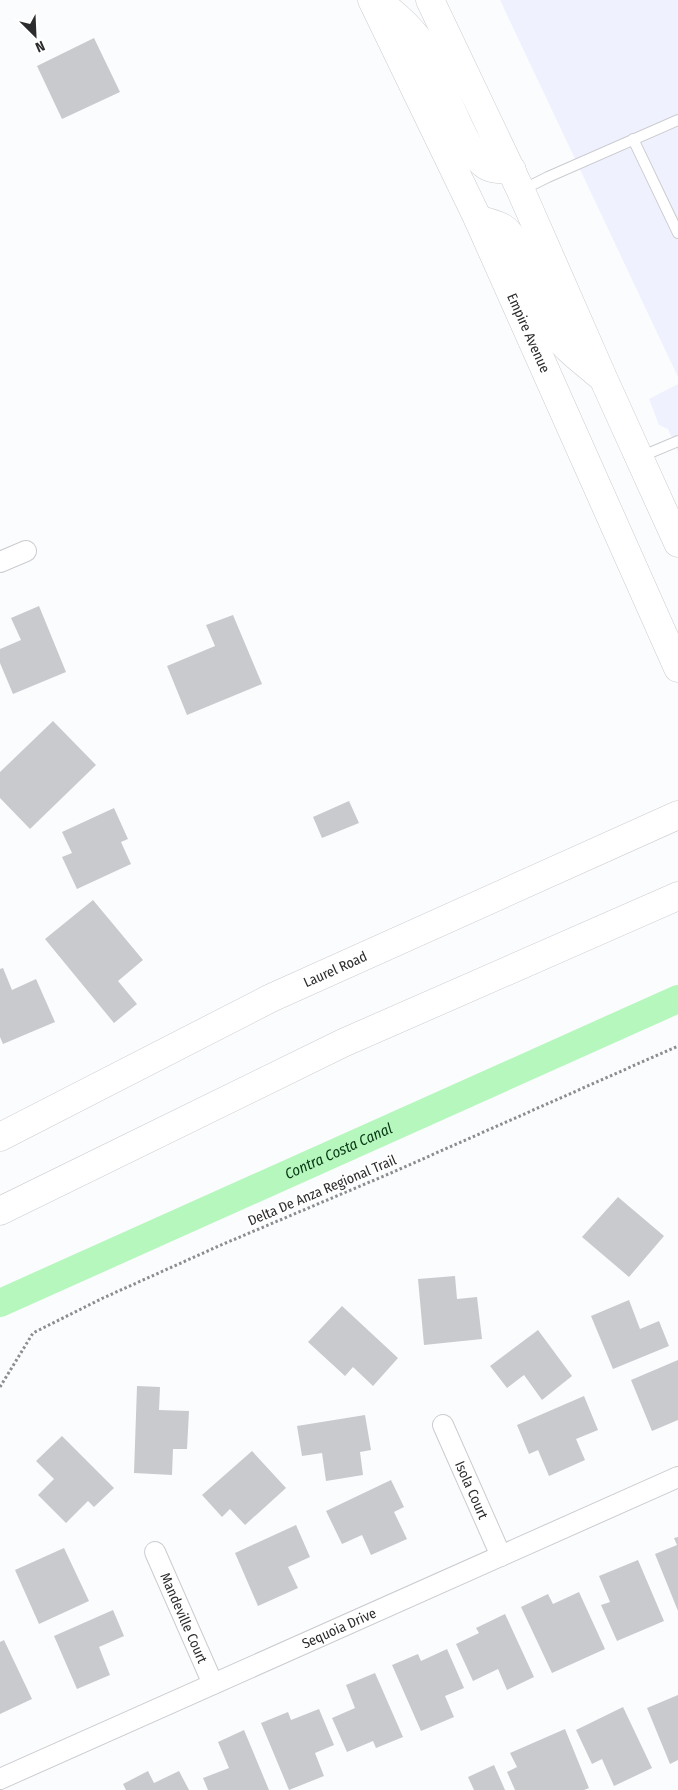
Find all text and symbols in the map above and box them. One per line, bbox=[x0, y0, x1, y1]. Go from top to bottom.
north arrow bbox=[10, 10, 60, 60]
text: N bbox=[33, 37, 47, 56]
street label: Empire Avenue bbox=[503, 291, 553, 375]
street label: Laurel Road bbox=[301, 948, 370, 991]
water label: Contra Costa Canal bbox=[282, 1119, 395, 1183]
street label: Delta De Anza Regional Trail bbox=[245, 1151, 399, 1229]
street label: Isola Court bbox=[451, 1458, 492, 1522]
street label: Mandeville Court bbox=[156, 1570, 211, 1666]
street label: Sequoia Drive bbox=[299, 1605, 379, 1652]

